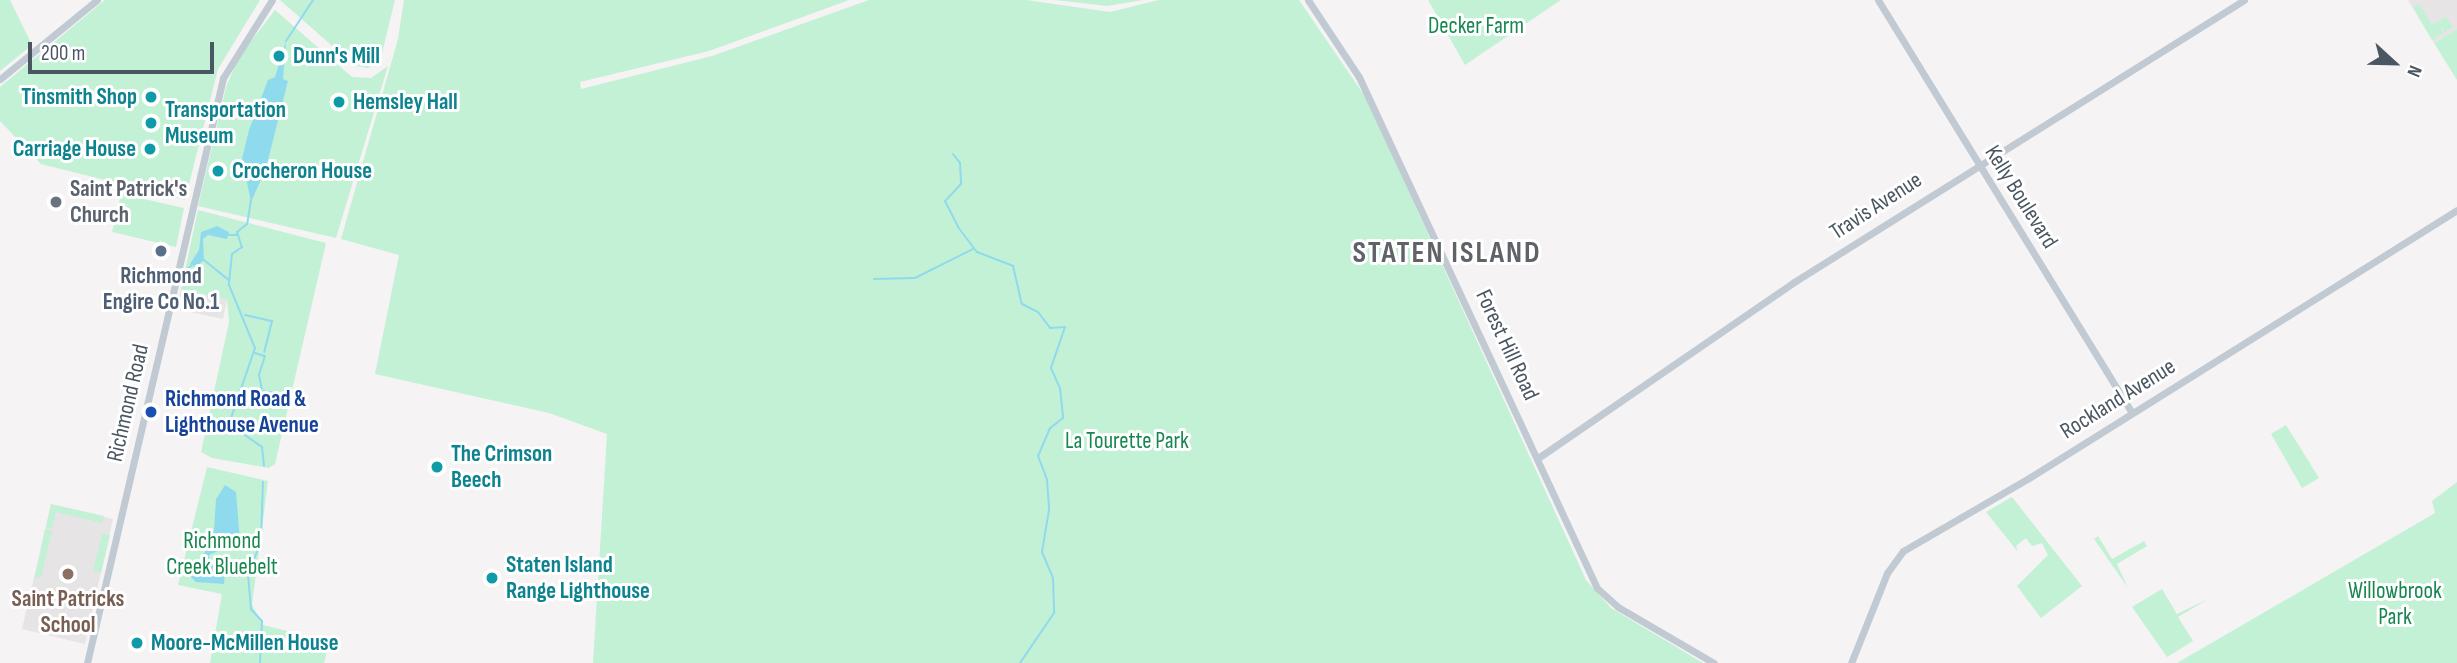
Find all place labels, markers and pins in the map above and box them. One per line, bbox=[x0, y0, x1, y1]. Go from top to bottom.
place label: Dunn's Mill bbox=[293, 42, 380, 70]
marker: Dunn's Mill bbox=[271, 48, 287, 64]
place label: Tinsmith Shop bbox=[21, 83, 137, 111]
place label: Hemsley Hall bbox=[353, 88, 458, 116]
marker: Tinsmith Shop bbox=[143, 89, 159, 105]
marker: Hemsley Hall bbox=[331, 94, 347, 110]
place label: Transportation Museum bbox=[165, 96, 286, 150]
marker: Transportation Museum bbox=[143, 115, 159, 131]
place label: Carriage House bbox=[13, 135, 136, 163]
marker: Carriage House bbox=[142, 141, 158, 157]
place label: Crocheron House bbox=[232, 157, 372, 185]
marker: Crocheron House bbox=[210, 163, 226, 179]
place label: Saint Patrick's Church bbox=[70, 175, 187, 229]
marker: Saint Patrick's Church bbox=[48, 194, 64, 210]
marker: Richmond Engire Co No.1 bbox=[153, 243, 169, 259]
place label: Richmond Engire Co No.1 bbox=[103, 262, 219, 316]
place label: Richmond Road & Lighthouse Avenue bbox=[165, 385, 319, 439]
marker: Richmond Road & Lighthouse Avenue bbox=[143, 404, 159, 420]
place label: The Crimson Beech bbox=[451, 440, 552, 494]
marker: The Crimson Beech bbox=[429, 459, 445, 475]
place label: Staten Island Range Lighthouse bbox=[506, 551, 650, 605]
marker: Saint Patricks School bbox=[60, 566, 76, 582]
marker: Staten Island Range Lighthouse bbox=[484, 570, 500, 586]
place label: Saint Patricks School bbox=[12, 585, 124, 639]
place label: Moore-McMillen House bbox=[151, 629, 338, 657]
marker: Moore-McMillen House bbox=[129, 635, 145, 651]

